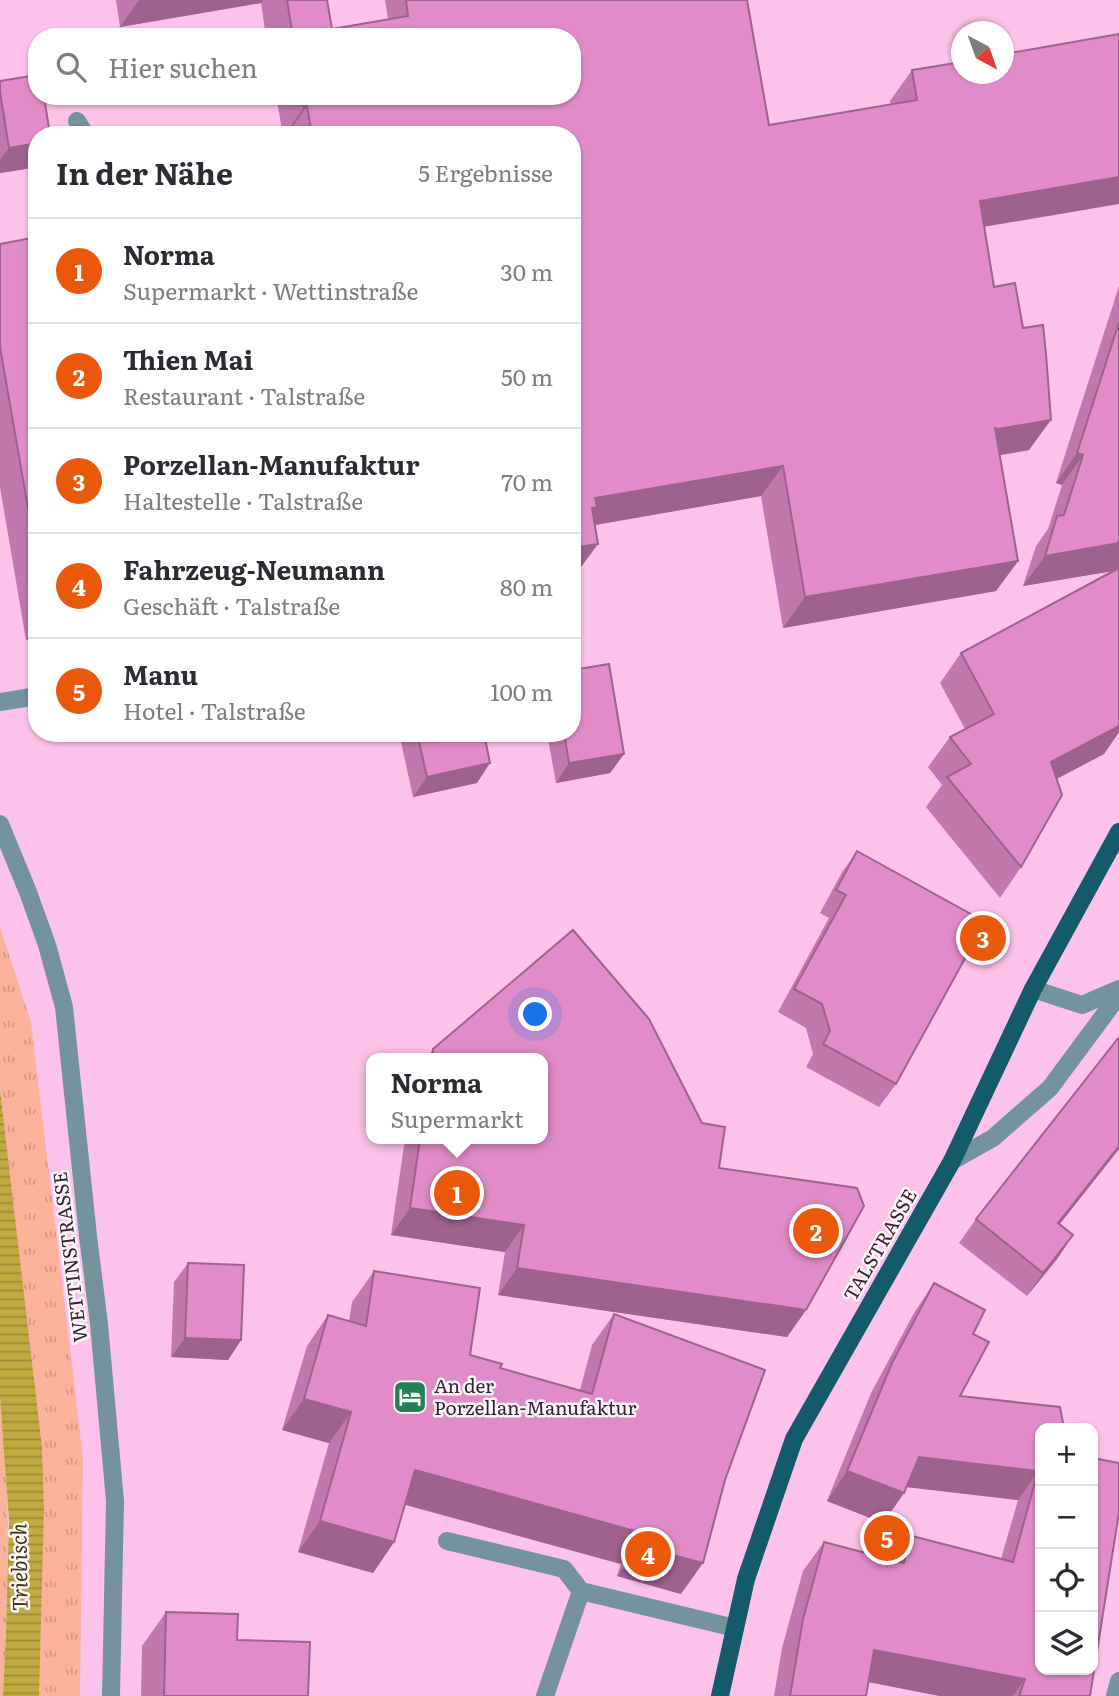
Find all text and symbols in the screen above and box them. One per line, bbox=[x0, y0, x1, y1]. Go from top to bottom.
north arrow bbox=[951, 21, 1014, 84]
search box bbox=[28, 28, 581, 105]
text: Hier suchen bbox=[108, 47, 258, 86]
icon: search bbox=[52, 48, 90, 86]
text: In der Nähe bbox=[56, 150, 233, 194]
text: 5 Ergebnisse bbox=[418, 155, 553, 189]
text: Norma bbox=[123, 234, 215, 273]
text: 1 bbox=[74, 254, 84, 288]
text: 30 m bbox=[500, 254, 553, 288]
text: Supermarkt · Wettinstraße bbox=[123, 273, 418, 307]
text: Thien Mai bbox=[123, 339, 253, 378]
text: 2 bbox=[73, 359, 85, 393]
text: 50 m bbox=[501, 359, 553, 393]
text: Restaurant · Talstraße bbox=[123, 378, 365, 412]
text: Porzellan-Manufaktur bbox=[123, 444, 420, 483]
text: 3 bbox=[73, 464, 85, 498]
text: 70 m bbox=[501, 464, 553, 498]
text: Haltestelle · Talstraße bbox=[123, 483, 363, 517]
text: Fahrzeug-Neumann bbox=[123, 549, 385, 588]
text: 4 bbox=[72, 569, 86, 603]
text: 80 m bbox=[500, 569, 553, 603]
text: Geschäft · Talstraße bbox=[123, 588, 340, 622]
text: Manu bbox=[123, 654, 198, 693]
text: 5 bbox=[73, 674, 85, 708]
text: 100 m bbox=[490, 674, 553, 708]
text: Hotel · Talstraße bbox=[123, 693, 306, 727]
pin: 3 bbox=[960, 912, 1006, 964]
your location bbox=[518, 997, 552, 1031]
popup bbox=[366, 1053, 548, 1144]
text: Norma bbox=[391, 1062, 482, 1101]
text: Supermarkt bbox=[391, 1101, 523, 1135]
pin: 1 bbox=[434, 1167, 480, 1219]
street label: WETTINSTRASSE bbox=[45, 1170, 93, 1344]
street label: TALSTRASSE bbox=[836, 1183, 923, 1306]
pin: 2 bbox=[793, 1205, 839, 1257]
place label: An der Porzellan-Manufaktur bbox=[434, 1371, 637, 1421]
hotel icon: An der Porzellan-Manufaktur bbox=[391, 1378, 429, 1416]
map controls bbox=[1035, 1423, 1098, 1675]
button: + bbox=[1035, 1423, 1098, 1486]
button: − bbox=[1035, 1486, 1098, 1549]
pin: 5 bbox=[864, 1512, 910, 1564]
water label: Triebisch bbox=[1, 1522, 34, 1611]
pin: 4 bbox=[625, 1528, 671, 1580]
button: locate bbox=[1035, 1549, 1098, 1612]
button: layers bbox=[1035, 1612, 1098, 1675]

